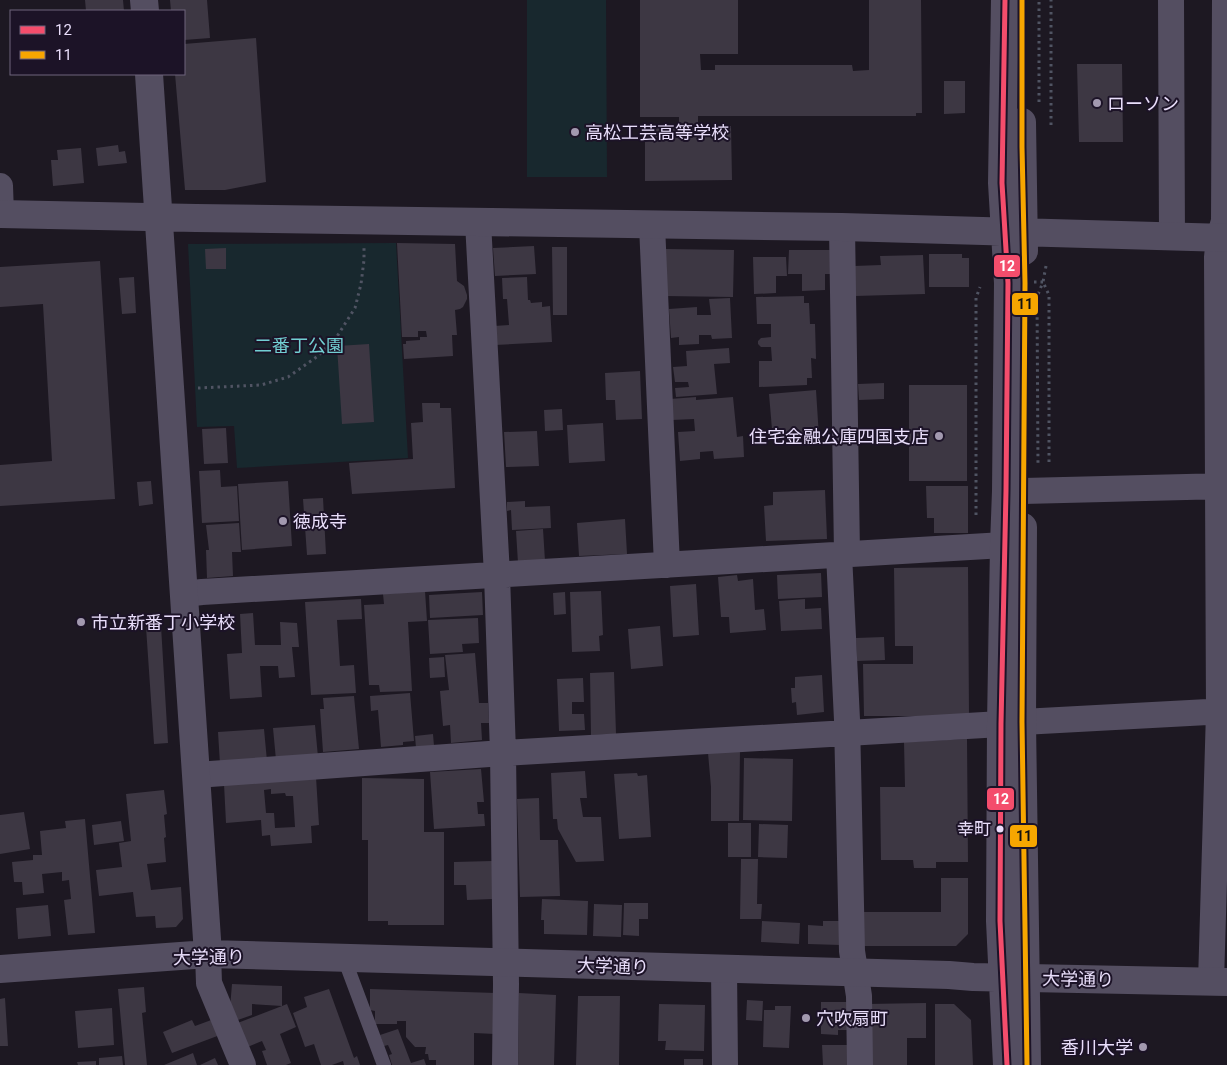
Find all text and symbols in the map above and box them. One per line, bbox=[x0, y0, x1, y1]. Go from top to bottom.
legend bbox=[10, 10, 185, 75]
text: 12 bbox=[55, 21, 72, 39]
text: 11 bbox=[55, 46, 72, 64]
place label: ローソン bbox=[1107, 93, 1179, 114]
marker: ローソン bbox=[1091, 97, 1103, 109]
place label: 高松工芸高等学校 bbox=[585, 122, 729, 143]
marker: 高松工芸高等学校 bbox=[569, 126, 581, 138]
line badge: 12 bbox=[993, 254, 1021, 278]
text: 12 bbox=[999, 258, 1015, 274]
line badge: 11 bbox=[1011, 292, 1039, 316]
text: 11 bbox=[1017, 296, 1033, 312]
park label: 二番丁公園 bbox=[254, 335, 344, 356]
place label: 住宅金融公庫四国支店 bbox=[749, 426, 929, 447]
marker: 住宅金融公庫四国支店 bbox=[933, 430, 945, 442]
place label: 徳成寺 bbox=[293, 511, 347, 532]
marker: 徳成寺 bbox=[277, 515, 289, 527]
place label: 市立新番丁小学校 bbox=[91, 612, 235, 633]
marker: 市立新番丁小学校 bbox=[75, 616, 87, 628]
line badge: 12 bbox=[986, 787, 1015, 811]
text: 12 bbox=[993, 791, 1009, 807]
place label: 幸町 bbox=[957, 819, 991, 839]
marker: 幸町 bbox=[995, 824, 1005, 834]
line badge: 11 bbox=[1009, 824, 1038, 848]
text: 11 bbox=[1016, 828, 1032, 844]
street label: 大学通り bbox=[173, 946, 245, 968]
street label: 大学通り bbox=[577, 954, 649, 978]
street label: 大学通り bbox=[1042, 968, 1114, 990]
place label: 穴吹扇町 bbox=[816, 1008, 888, 1029]
marker: 穴吹扇町 bbox=[800, 1012, 812, 1024]
place label: 香川大学 bbox=[1061, 1037, 1133, 1058]
marker: 香川大学 bbox=[1137, 1041, 1149, 1053]

